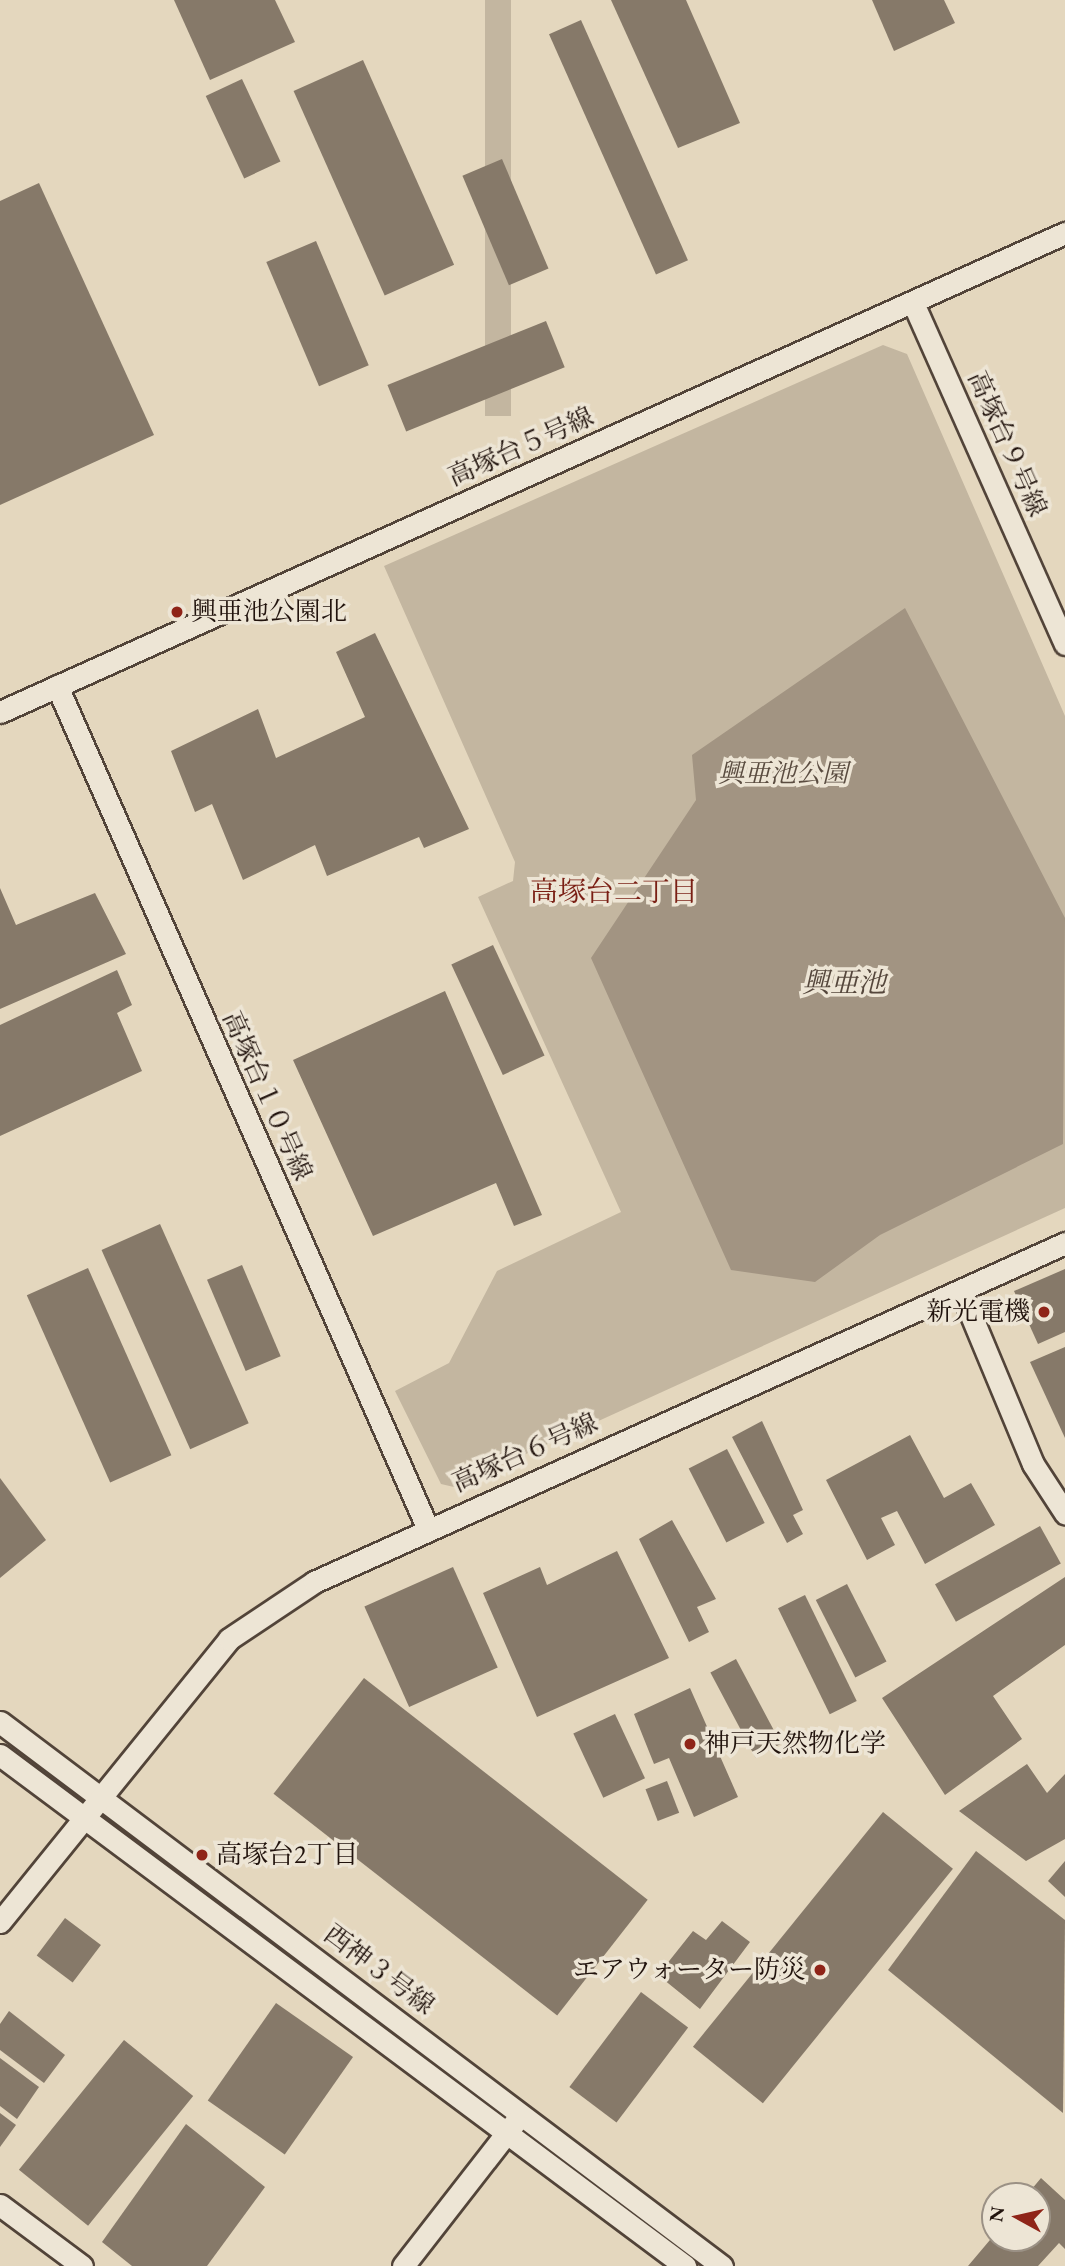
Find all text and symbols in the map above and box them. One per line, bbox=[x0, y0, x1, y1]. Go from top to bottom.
street label: 高塚台９号線 bbox=[961, 366, 1053, 522]
street label: 高塚台５号線 bbox=[443, 401, 599, 493]
place label: 興亜池公園北 bbox=[191, 596, 347, 628]
marker: 興亜池公園北 bbox=[169, 604, 185, 620]
park label: 興亜池公園 bbox=[718, 758, 848, 790]
district label: 高塚台二丁目 bbox=[530, 874, 698, 908]
water label: 興亜池 bbox=[802, 965, 886, 999]
street label: 高塚台１０号線 bbox=[216, 1007, 318, 1185]
place label: 新光電機 bbox=[926, 1296, 1030, 1328]
marker: 新光電機 bbox=[1036, 1304, 1052, 1320]
street label: 高塚台６号線 bbox=[447, 1407, 603, 1499]
place label: 神戸天然物化学 bbox=[704, 1728, 886, 1760]
marker: 神戸天然物化学 bbox=[682, 1736, 698, 1752]
place label: 高塚台2丁目 bbox=[216, 1839, 358, 1871]
marker: 高塚台2丁目 bbox=[194, 1847, 210, 1863]
street label: 西神３号線 bbox=[318, 1918, 440, 2022]
place label: エアウォーター防災 bbox=[572, 1954, 806, 1986]
marker: エアウォーター防災 bbox=[812, 1962, 828, 1978]
north arrow bbox=[981, 2182, 1051, 2252]
text: N bbox=[983, 2205, 1010, 2224]

